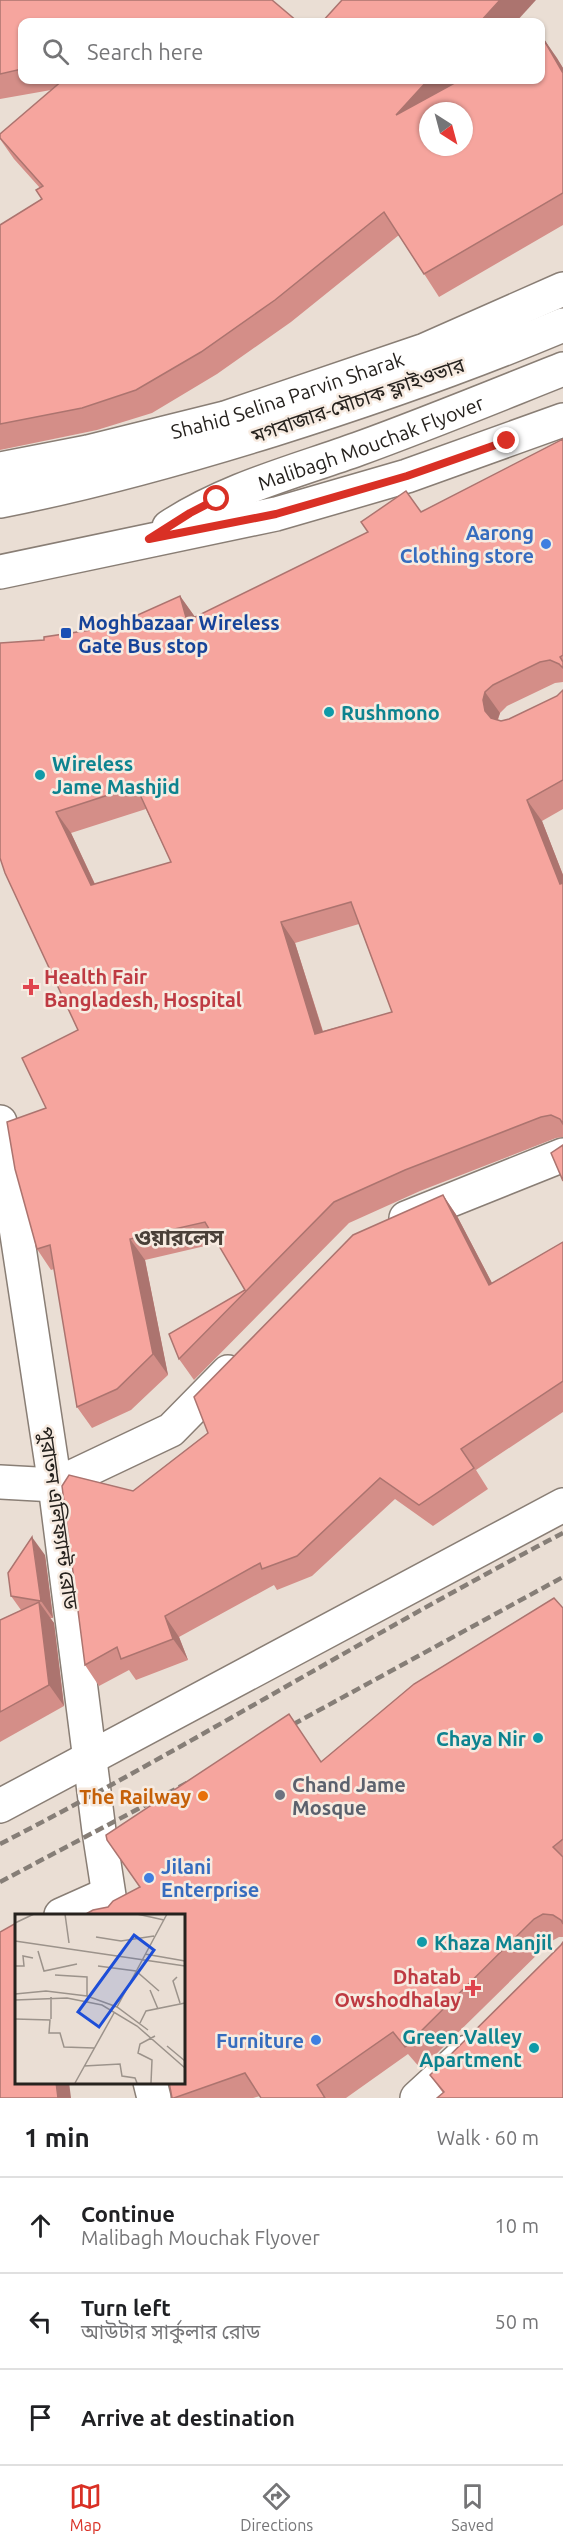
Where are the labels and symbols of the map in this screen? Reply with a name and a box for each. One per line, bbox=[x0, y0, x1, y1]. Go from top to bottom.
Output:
north arrow bbox=[419, 102, 473, 156]
street label: Shahid Selina Parvin Sharak bbox=[168, 347, 407, 443]
street label: মগবাজার-মৌচাক ফ্লাইওভার bbox=[248, 352, 468, 448]
street label: Malibagh Mouchak Flyover bbox=[254, 390, 487, 494]
route end bbox=[493, 427, 519, 453]
route start bbox=[203, 485, 229, 511]
place label: Aarong Clothing store bbox=[400, 521, 534, 567]
marker: Aarong Clothing store bbox=[539, 537, 553, 551]
place label: Moghbazaar Wireless Gate Bus stop bbox=[78, 611, 280, 657]
marker: Moghbazaar Wireless Gate Bus stop bbox=[59, 626, 73, 640]
place label: Rushmono bbox=[341, 701, 440, 724]
marker: Rushmono bbox=[322, 705, 336, 719]
place label: Wireless Jame Mashjid bbox=[52, 752, 180, 798]
marker: Wireless Jame Mashjid bbox=[33, 768, 47, 782]
place label: Health Fair Bangladesh, Hospital bbox=[44, 965, 242, 1011]
marker: Health Fair Bangladesh, Hospital bbox=[22, 978, 40, 996]
district label: ওয়ারলেস bbox=[134, 1224, 225, 1249]
street label: পুরাতন এলিফ্যান্ট রোড bbox=[34, 1425, 83, 1612]
place label: Chaya Nir bbox=[436, 1727, 527, 1750]
marker: Chaya Nir bbox=[531, 1731, 545, 1745]
place label: Chand Jame Mosque bbox=[292, 1773, 406, 1819]
place label: The Railway bbox=[79, 1785, 191, 1808]
marker: Chand Jame Mosque bbox=[273, 1788, 287, 1802]
marker: The Railway bbox=[196, 1789, 210, 1803]
place label: Jilani Enterprise bbox=[161, 1855, 259, 1901]
marker: Jilani Enterprise bbox=[142, 1871, 156, 1885]
inset map bbox=[15, 1914, 184, 2083]
place label: Khaza Manjil bbox=[434, 1931, 553, 1954]
marker: Khaza Manjil bbox=[415, 1935, 429, 1949]
place label: Dhatab Owshodhalay bbox=[334, 1965, 461, 2011]
marker: Dhatab Owshodhalay bbox=[466, 1981, 480, 1995]
place label: Green Valley Apartment bbox=[402, 2025, 522, 2071]
place label: Furniture bbox=[216, 2029, 304, 2052]
marker: Furniture bbox=[309, 2033, 323, 2047]
marker: Green Valley Apartment bbox=[527, 2041, 541, 2055]

